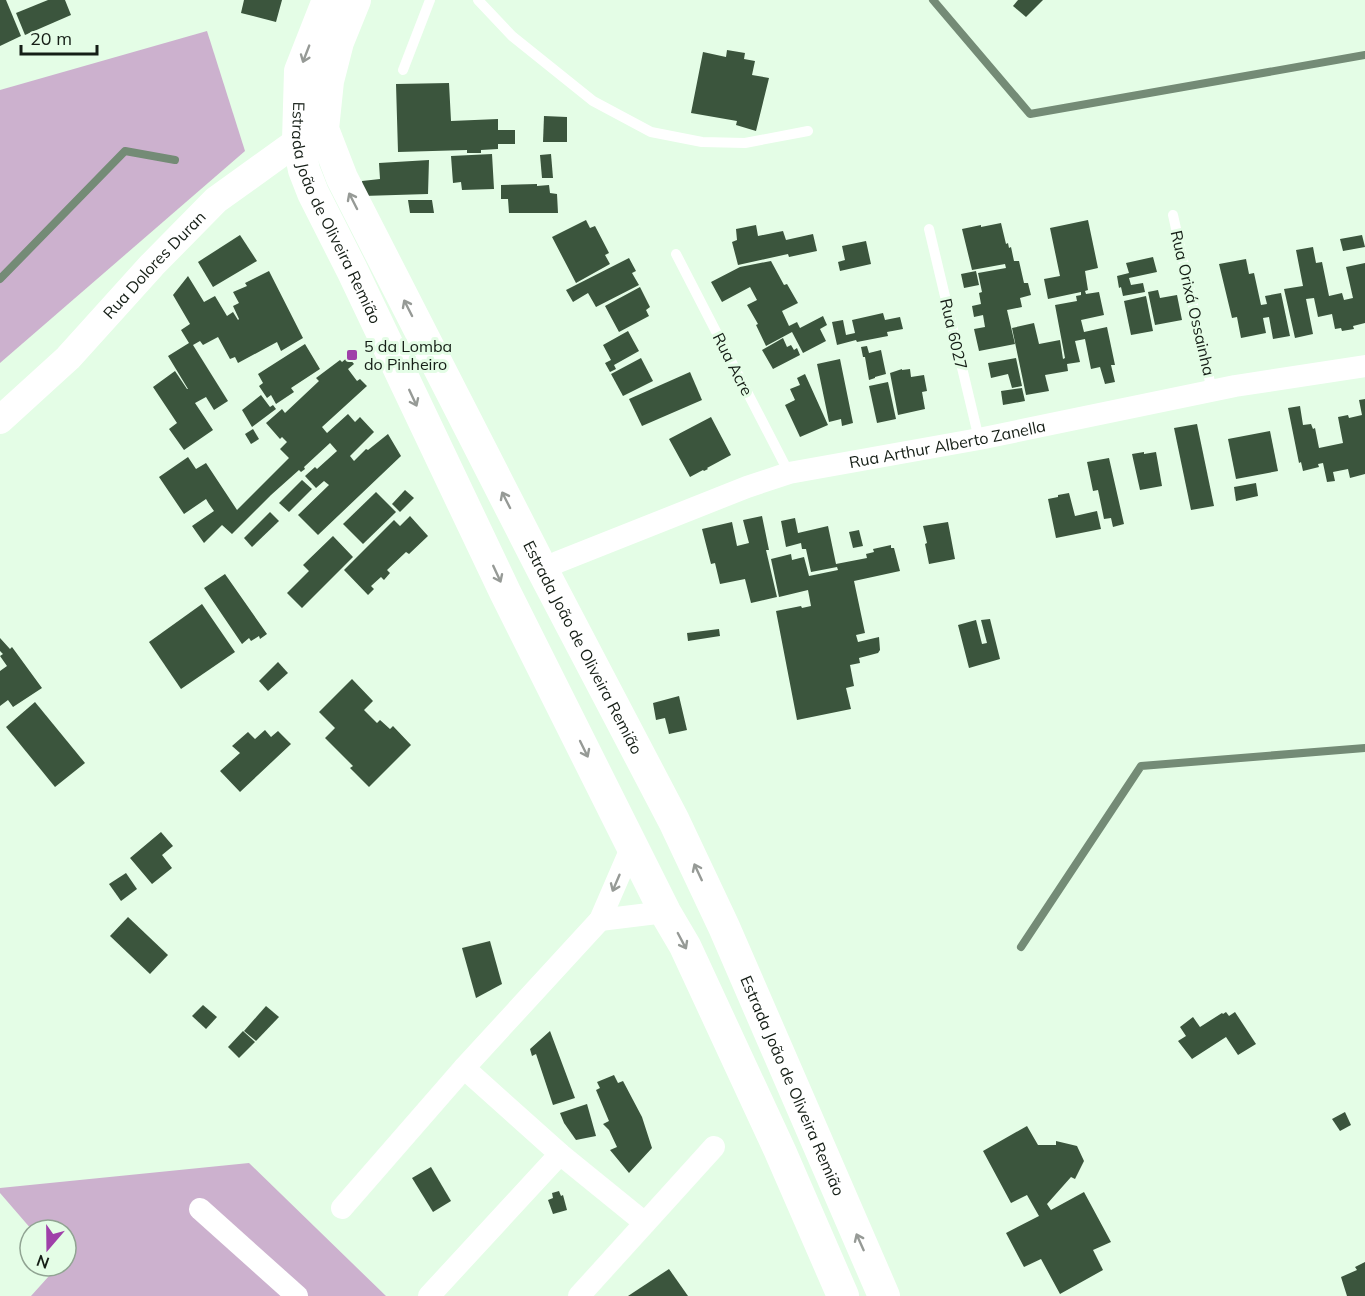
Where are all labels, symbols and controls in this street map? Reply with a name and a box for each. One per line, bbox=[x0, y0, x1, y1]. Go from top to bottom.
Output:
scale bar bbox=[21, 18, 98, 56]
text: 20 m bbox=[30, 27, 72, 50]
one-way arrow bbox=[300, 45, 311, 63]
street label: Estrada João de Oliveira Remião bbox=[288, 101, 386, 327]
one-way arrow bbox=[347, 192, 359, 210]
street label: Rua Dolores Duran bbox=[99, 207, 210, 323]
street label: Rua Orixá Ossainha bbox=[1167, 228, 1219, 378]
street label: Rua 6027 bbox=[936, 296, 972, 372]
one-way arrow bbox=[401, 299, 413, 317]
street label: Rua Acre bbox=[709, 329, 757, 399]
place label: 5 da Lomba do Pinheiro bbox=[364, 336, 452, 374]
marker: 5 da Lomba do Pinheiro bbox=[345, 348, 359, 362]
one-way arrow bbox=[408, 389, 420, 407]
street label: Rua Arthur Alberto Zanella bbox=[847, 415, 1047, 472]
one-way arrow bbox=[500, 492, 512, 510]
street label: Estrada João de Oliveira Remião bbox=[519, 537, 647, 757]
one-way arrow bbox=[492, 565, 503, 583]
one-way arrow bbox=[578, 740, 590, 758]
one-way arrow bbox=[691, 863, 703, 881]
one-way arrow bbox=[610, 874, 621, 892]
one-way arrow bbox=[677, 932, 688, 950]
street label: Estrada João de Oliveira Remião bbox=[736, 972, 849, 1199]
north arrow bbox=[18, 1218, 78, 1278]
one-way arrow bbox=[854, 1234, 865, 1252]
text: N bbox=[34, 1251, 52, 1274]

